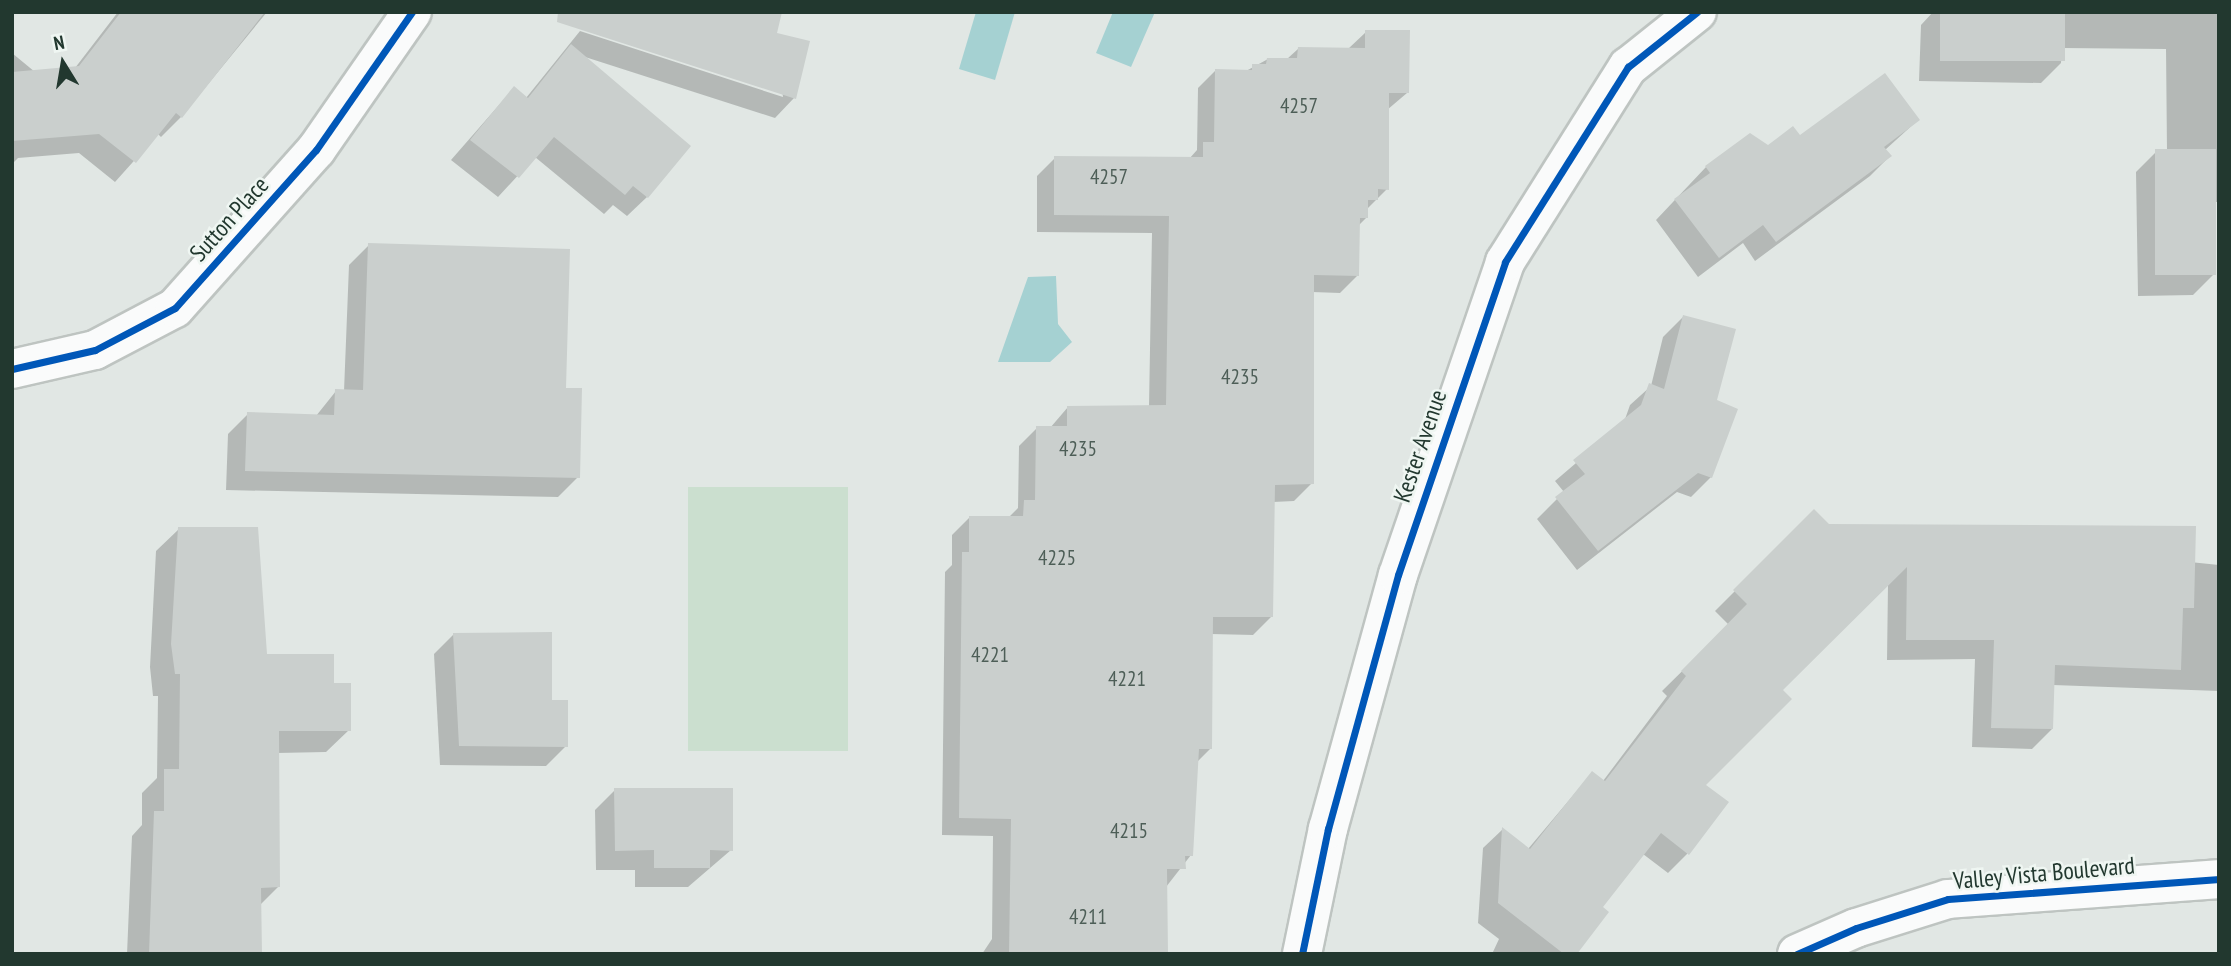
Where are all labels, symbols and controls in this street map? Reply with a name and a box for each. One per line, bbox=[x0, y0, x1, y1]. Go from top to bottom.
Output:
north arrow bbox=[28, 28, 98, 98]
text: N bbox=[52, 30, 66, 55]
house number: 4257 bbox=[1280, 93, 1318, 119]
house number: 4257 bbox=[1090, 164, 1128, 190]
street label: Sutton Place bbox=[184, 171, 274, 267]
house number: 4235 bbox=[1221, 364, 1259, 390]
street label: Kester Avenue bbox=[1387, 386, 1453, 506]
house number: 4235 bbox=[1059, 436, 1097, 462]
house number: 4225 bbox=[1038, 545, 1076, 571]
house number: 4221 bbox=[971, 642, 1009, 668]
house number: 4221 bbox=[1108, 666, 1146, 692]
house number: 4215 bbox=[1110, 818, 1148, 844]
street label: Valley Vista Boulevard bbox=[1951, 851, 2137, 895]
house number: 4211 bbox=[1069, 904, 1107, 930]

